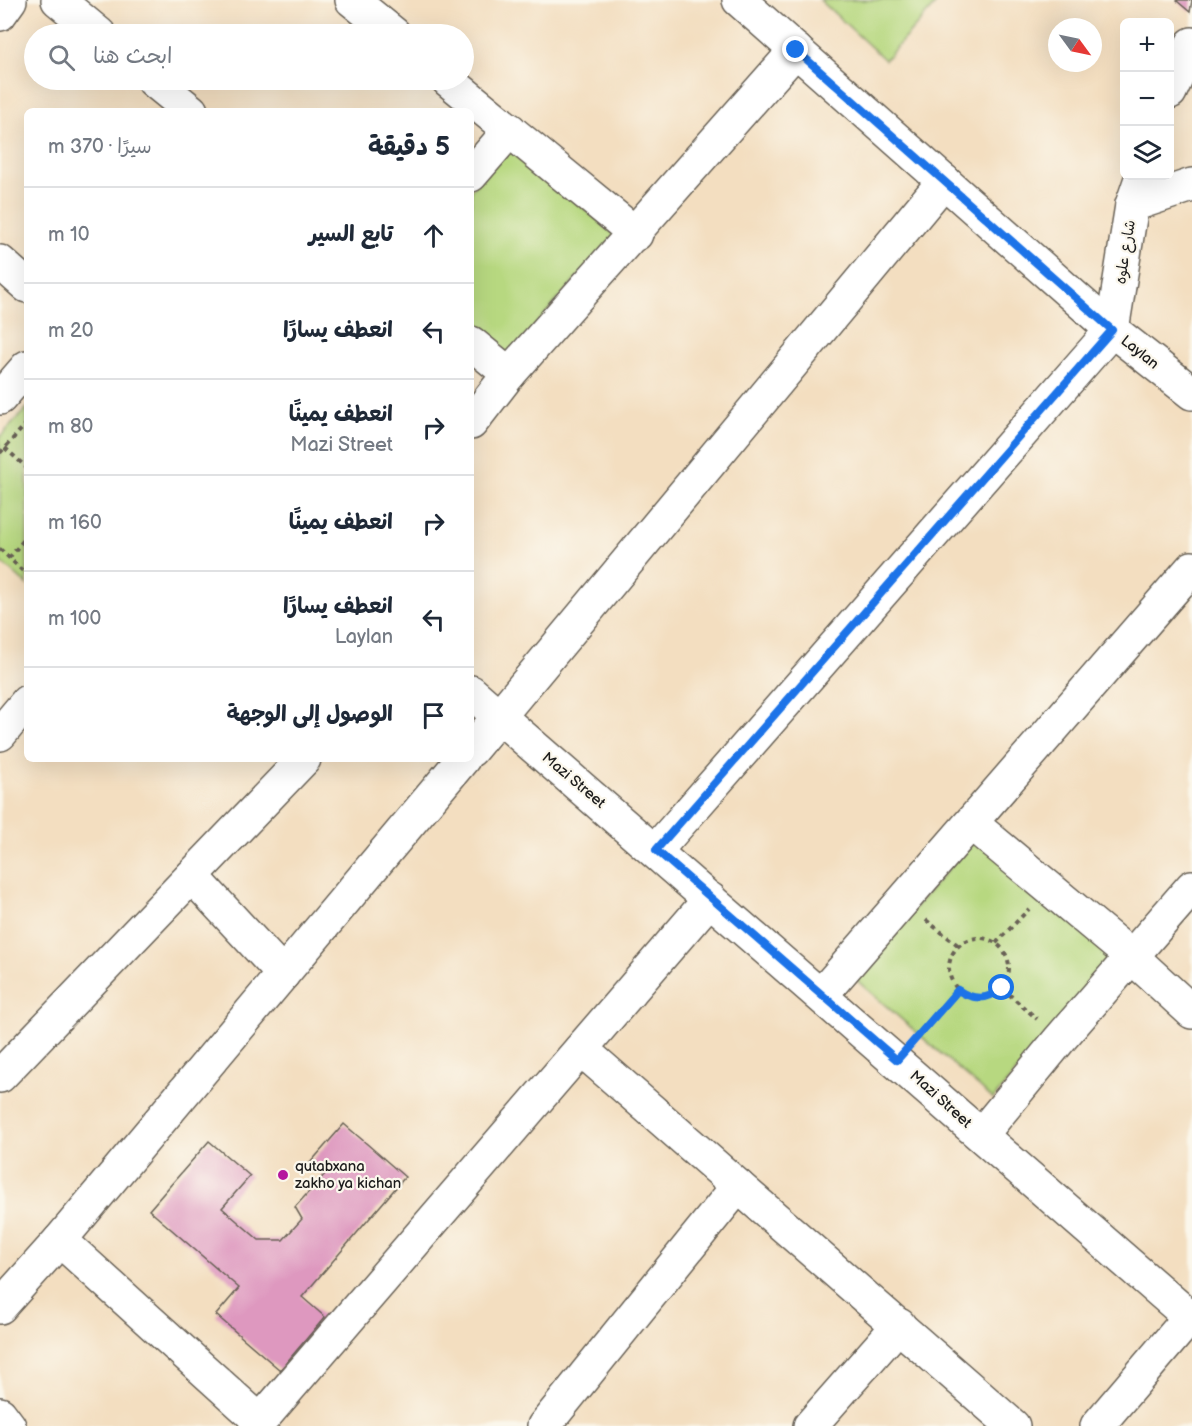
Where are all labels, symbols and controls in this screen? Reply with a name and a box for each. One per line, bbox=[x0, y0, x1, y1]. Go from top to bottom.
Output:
north arrow bbox=[1048, 18, 1102, 72]
map controls bbox=[1120, 18, 1174, 180]
button: + bbox=[1120, 18, 1174, 72]
search box bbox=[24, 24, 474, 90]
route end bbox=[782, 36, 808, 62]
icon: search bbox=[45, 41, 78, 74]
text: ابحث هنا bbox=[93, 43, 173, 70]
button: − bbox=[1120, 72, 1174, 126]
button: layers bbox=[1120, 126, 1174, 180]
text: 5 دقيقة bbox=[368, 132, 450, 163]
text: سيرًا · 370 m bbox=[48, 135, 152, 159]
icon: ahead bbox=[417, 219, 450, 252]
street label: شارع علوه bbox=[1111, 219, 1140, 285]
text: تابع السير bbox=[309, 221, 393, 248]
text: 10 m bbox=[48, 223, 89, 247]
icon: left bbox=[417, 315, 450, 348]
text: انعطف يسارًا bbox=[283, 317, 393, 344]
text: 20 m bbox=[48, 319, 94, 343]
street label: Laylan bbox=[1117, 331, 1163, 374]
text: انعطف يمينًا bbox=[289, 401, 393, 428]
icon: right bbox=[417, 411, 450, 444]
text: 80 m bbox=[48, 415, 93, 439]
text: Mazi Street bbox=[290, 433, 393, 457]
icon: right bbox=[417, 507, 450, 540]
text: انعطف يمينًا bbox=[289, 509, 393, 536]
text: 160 m bbox=[48, 511, 102, 535]
text: انعطف يسارًا bbox=[283, 593, 393, 620]
icon: left bbox=[417, 603, 450, 636]
text: 100 m bbox=[48, 607, 101, 631]
text: Laylan bbox=[335, 625, 393, 649]
icon: arrive bbox=[417, 699, 450, 732]
text: الوصول إلى الوجهة bbox=[226, 701, 393, 728]
street label: Mazi Street bbox=[538, 748, 610, 813]
route start bbox=[988, 974, 1014, 1000]
street label: Mazi Street bbox=[906, 1067, 976, 1132]
place label: qutabxana zakho ya kichan bbox=[295, 1157, 401, 1193]
marker: qutabxana zakho ya kichan bbox=[276, 1168, 290, 1182]

